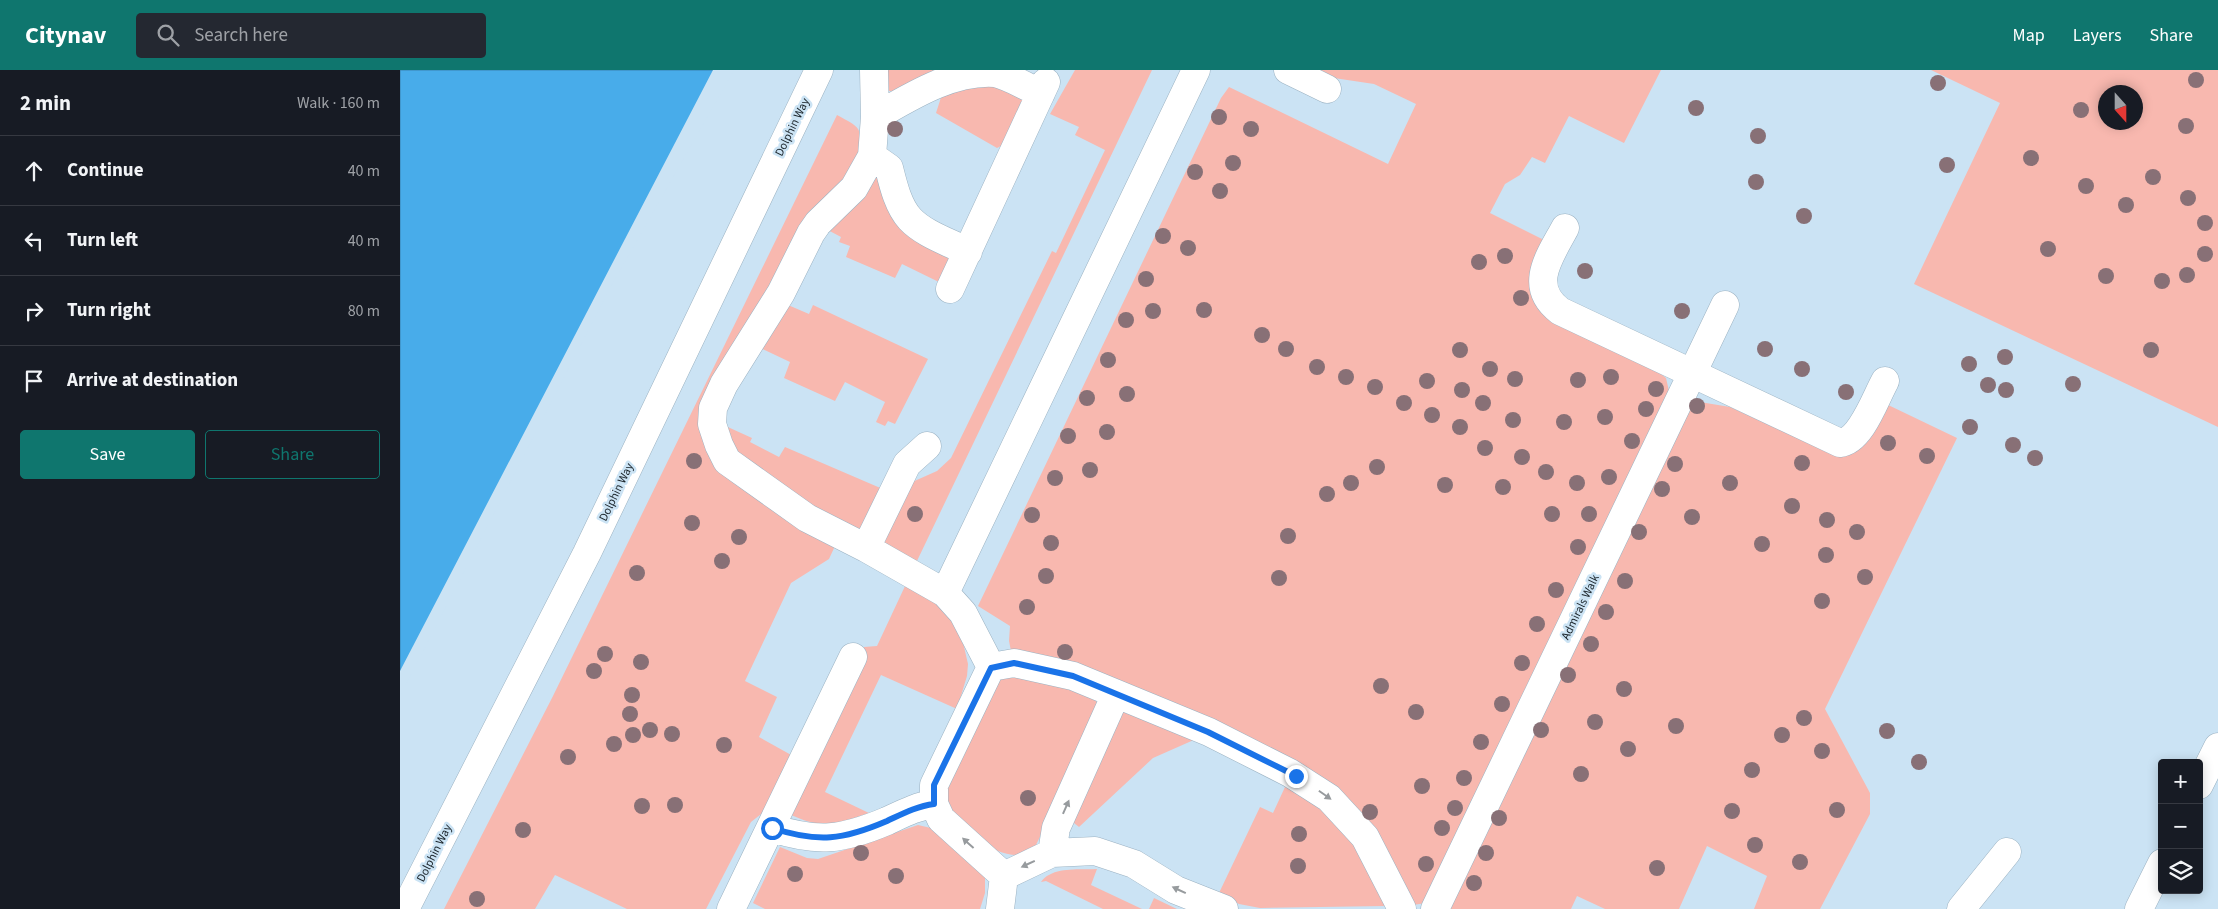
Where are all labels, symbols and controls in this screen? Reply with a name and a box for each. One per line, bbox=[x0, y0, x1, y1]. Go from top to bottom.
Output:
search box bbox=[136, 13, 486, 58]
text: Citynav bbox=[25, 18, 106, 53]
icon: search bbox=[154, 21, 182, 49]
text: Search here bbox=[194, 22, 288, 49]
text: Map bbox=[2013, 23, 2045, 48]
text: Layers bbox=[2073, 23, 2122, 48]
text: Share bbox=[2150, 23, 2193, 48]
north arrow bbox=[2098, 85, 2143, 130]
text: 2 min bbox=[20, 88, 71, 118]
text: Walk · 160 m bbox=[297, 92, 380, 114]
street label: Dolphin Way bbox=[771, 95, 814, 159]
icon: ahead bbox=[20, 157, 48, 185]
text: Continue bbox=[67, 157, 144, 184]
text: 40 m bbox=[348, 160, 380, 182]
icon: left bbox=[20, 227, 48, 255]
text: Turn left bbox=[67, 227, 138, 254]
text: 40 m bbox=[348, 230, 380, 252]
icon: right bbox=[20, 297, 48, 325]
text: Turn right bbox=[67, 297, 151, 324]
text: 80 m bbox=[348, 300, 380, 322]
icon: arrive bbox=[20, 367, 48, 395]
text: Arrive at destination bbox=[67, 367, 238, 394]
button: Save bbox=[20, 430, 195, 479]
button: Share bbox=[205, 430, 380, 479]
street label: Dolphin Way bbox=[595, 460, 638, 524]
street label: Admirals Walk bbox=[1557, 572, 1604, 643]
map controls bbox=[2158, 759, 2203, 894]
button: + bbox=[2158, 759, 2203, 804]
route end bbox=[1285, 765, 1308, 788]
one-way arrow bbox=[1318, 790, 1332, 800]
one-way arrow bbox=[1062, 800, 1070, 814]
button: − bbox=[2158, 804, 2203, 849]
route start bbox=[761, 817, 784, 840]
street label: Dolphin Way bbox=[413, 821, 456, 885]
one-way arrow bbox=[962, 837, 974, 849]
button: layers bbox=[2158, 849, 2203, 894]
one-way arrow bbox=[1021, 861, 1035, 869]
one-way arrow bbox=[1172, 886, 1186, 894]

